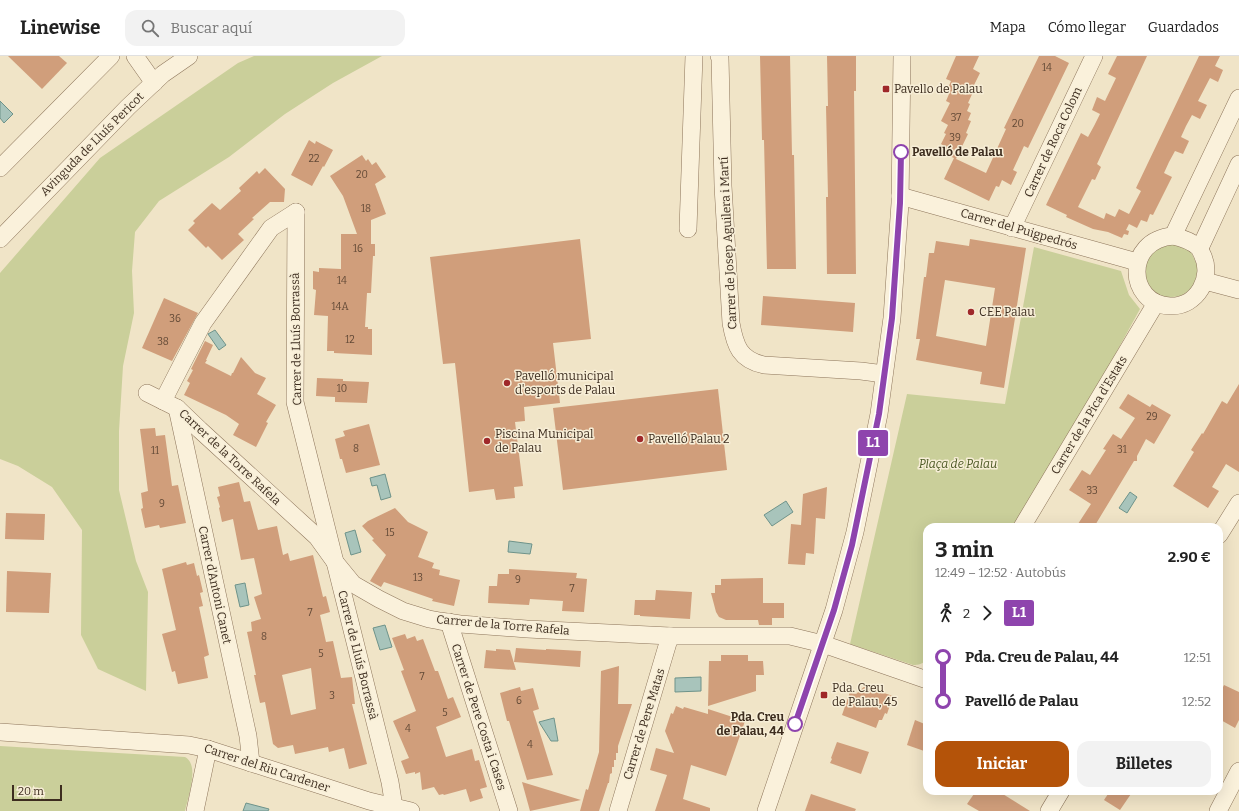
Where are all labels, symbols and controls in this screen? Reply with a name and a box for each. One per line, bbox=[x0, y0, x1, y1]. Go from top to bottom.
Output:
search box bbox=[125, 10, 405, 46]
text: Linewise bbox=[20, 16, 101, 39]
icon: search bbox=[139, 17, 161, 39]
text: Buscar aquí bbox=[171, 19, 252, 37]
text: Mapa bbox=[990, 19, 1026, 36]
text: Cómo llegar bbox=[1048, 19, 1126, 36]
text: Guardados bbox=[1148, 19, 1219, 36]
house number: 14 bbox=[1042, 62, 1052, 74]
place label: Pavello de Palau bbox=[894, 82, 983, 96]
marker: Pavello de Palau bbox=[881, 84, 891, 94]
street label: Carrer de Roca Colom bbox=[1021, 84, 1085, 199]
street label: Avinguda de Lluís Pericot bbox=[37, 89, 147, 199]
house number: 37 bbox=[951, 112, 961, 124]
house number: 20 bbox=[1012, 118, 1024, 130]
house number: 39 bbox=[949, 132, 961, 144]
marker: Pavelló de Palau bbox=[893, 144, 909, 160]
place label: Pavelló de Palau bbox=[912, 145, 1003, 159]
house number: 22 bbox=[309, 153, 319, 165]
street label: Carrer de Josep Aguilera i Martí bbox=[716, 156, 740, 330]
house number: 20 bbox=[356, 169, 368, 181]
house number: 18 bbox=[361, 203, 371, 215]
street label: Carrer del Puigpedrós bbox=[959, 206, 1079, 252]
house number: 16 bbox=[353, 243, 363, 255]
street label: Carrer de Lluís Borrassà bbox=[288, 272, 304, 406]
house number: 14 bbox=[337, 275, 347, 287]
house number: 14A bbox=[332, 301, 349, 313]
place label: CEE Palau bbox=[979, 305, 1035, 319]
marker: CEE Palau bbox=[966, 307, 976, 317]
house number: 36 bbox=[169, 313, 181, 325]
house number: 12 bbox=[345, 334, 355, 346]
house number: 38 bbox=[157, 336, 169, 348]
street label: Carrer de la Pica d'Estats bbox=[1048, 353, 1130, 477]
place label: Pavelló municipal d'esports de Palau bbox=[515, 369, 616, 397]
marker: Pavelló municipal d'esports de Palau bbox=[502, 378, 512, 388]
house number: 10 bbox=[337, 383, 347, 395]
street label: Carrer de la Torre Rafela bbox=[176, 406, 284, 508]
house number: 29 bbox=[1146, 411, 1158, 423]
place label: Piscina Municipal de Palau bbox=[495, 427, 594, 455]
line badge: L1 bbox=[855, 430, 891, 456]
place label: Pavelló Palau 2 bbox=[648, 432, 730, 446]
marker: Pavelló Palau 2 bbox=[635, 434, 645, 444]
text: L1 bbox=[866, 434, 880, 451]
marker: Piscina Municipal de Palau bbox=[482, 436, 492, 446]
house number: 8 bbox=[353, 443, 359, 455]
house number: 31 bbox=[1117, 444, 1127, 456]
house number: 11 bbox=[151, 445, 159, 457]
park label: Plaça de Palau bbox=[919, 457, 997, 471]
house number: 33 bbox=[1086, 485, 1098, 497]
house number: 9 bbox=[159, 498, 165, 510]
street label: Carrer d'Antoni Canet bbox=[196, 525, 234, 646]
house number: 15 bbox=[385, 527, 395, 539]
text: 3 min bbox=[935, 536, 994, 563]
text: 2.90 € bbox=[1168, 548, 1211, 566]
text: 12:49 – 12:52 · Autobús bbox=[935, 565, 1066, 580]
house number: 13 bbox=[413, 572, 423, 584]
house number: 9 bbox=[515, 574, 521, 586]
house number: 7 bbox=[569, 583, 575, 595]
street label: Carrer de Lluís Borrassà bbox=[335, 589, 381, 722]
icon: walk bbox=[935, 602, 957, 624]
icon: forward bbox=[976, 602, 998, 624]
text: L1 bbox=[1012, 604, 1026, 621]
text: 2 bbox=[963, 606, 970, 621]
house number: 7 bbox=[307, 607, 313, 619]
street label: Carrer de la Torre Rafela bbox=[436, 612, 571, 638]
house number: 8 bbox=[261, 631, 267, 643]
street label: Carrer de Pere Costa i Cases bbox=[449, 642, 509, 792]
house number: 5 bbox=[318, 648, 324, 660]
text: Pda. Creu de Palau, 44 bbox=[965, 648, 1119, 666]
text: 12:51 bbox=[1184, 650, 1211, 665]
street label: Carrer de Pere Matas bbox=[620, 666, 668, 781]
house number: 7 bbox=[419, 671, 425, 683]
place label: Pda. Creu de Palau, 45 bbox=[832, 681, 897, 709]
house number: 3 bbox=[329, 690, 335, 702]
marker: Pda. Creu de Palau, 45 bbox=[819, 690, 829, 700]
text: Pavelló de Palau bbox=[965, 692, 1078, 710]
text: 12:52 bbox=[1182, 694, 1211, 709]
house number: 6 bbox=[516, 695, 522, 707]
house number: 5 bbox=[442, 707, 448, 719]
place label: Pda. Creu de Palau, 44 bbox=[716, 710, 785, 738]
marker: Pda. Creu de Palau, 44 bbox=[787, 716, 803, 732]
house number: 4 bbox=[405, 723, 411, 735]
house number: 4 bbox=[527, 739, 533, 751]
street label: Carrer del Riu Cardener bbox=[202, 741, 332, 795]
button: Iniciar bbox=[935, 741, 1069, 787]
button: Billetes bbox=[1077, 741, 1211, 787]
scale bar bbox=[12, 783, 62, 802]
text: 20 m bbox=[18, 785, 44, 798]

